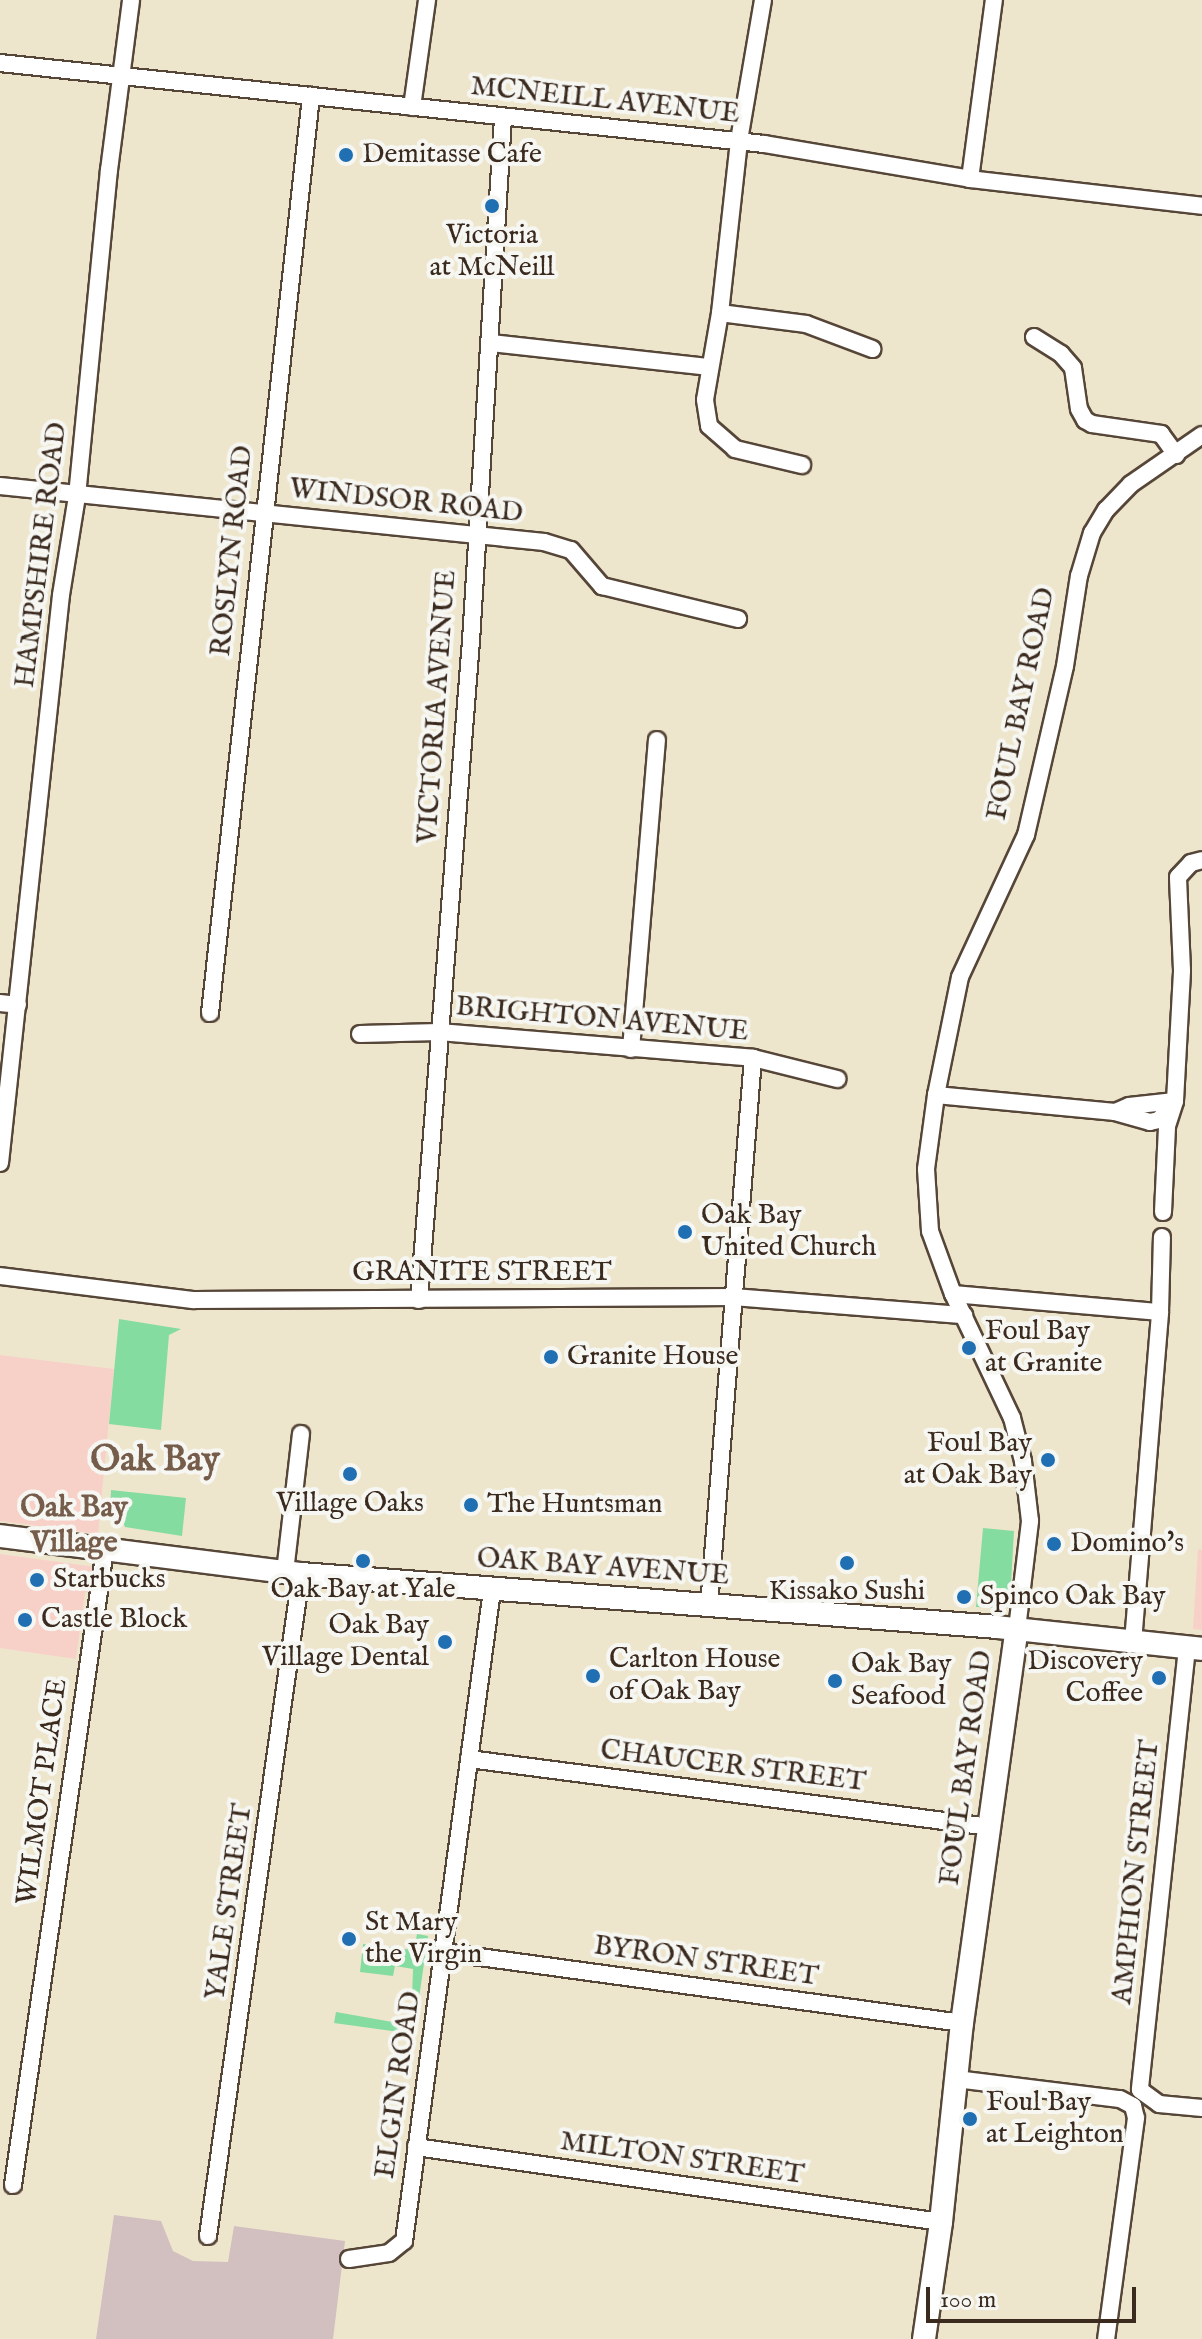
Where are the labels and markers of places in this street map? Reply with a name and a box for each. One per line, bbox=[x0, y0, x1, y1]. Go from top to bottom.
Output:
place label: Demitasse Cafe bbox=[362, 138, 542, 172]
marker: Demitasse Cafe bbox=[337, 146, 355, 164]
marker: Victoria at McNeill bbox=[483, 197, 501, 215]
place label: Victoria at McNeill bbox=[430, 219, 554, 285]
place label: Oak Bay United Church bbox=[701, 1199, 876, 1265]
marker: Oak Bay United Church bbox=[676, 1223, 694, 1241]
place label: Foul Bay at Granite bbox=[985, 1315, 1102, 1381]
marker: Foul Bay at Granite bbox=[960, 1339, 978, 1357]
place label: Granite House bbox=[567, 1340, 738, 1374]
marker: Granite House bbox=[542, 1348, 560, 1366]
place label: Foul Bay at Oak Bay bbox=[904, 1427, 1032, 1493]
marker: Foul Bay at Oak Bay bbox=[1039, 1451, 1057, 1469]
marker: Village Oaks bbox=[341, 1465, 359, 1483]
place label: Village Oaks bbox=[276, 1487, 424, 1521]
place label: The Huntsman bbox=[487, 1488, 662, 1522]
marker: The Huntsman bbox=[462, 1496, 480, 1514]
place label: Domino's bbox=[1070, 1527, 1184, 1561]
marker: Domino's bbox=[1045, 1535, 1063, 1553]
marker: Oak Bay at Yale bbox=[354, 1552, 372, 1570]
marker: Kissako Sushi bbox=[838, 1554, 856, 1572]
place label: Starbucks bbox=[53, 1563, 166, 1597]
marker: Starbucks bbox=[28, 1571, 46, 1589]
place label: Oak Bay at Yale bbox=[270, 1573, 456, 1607]
place label: Kissako Sushi bbox=[769, 1575, 925, 1609]
place label: Spinco Oak Bay bbox=[980, 1580, 1166, 1614]
marker: Spinco Oak Bay bbox=[955, 1588, 973, 1606]
place label: Castle Block bbox=[41, 1603, 187, 1637]
place label: Oak Bay Village Dental bbox=[262, 1609, 429, 1675]
marker: Castle Block bbox=[16, 1611, 34, 1629]
marker: Oak Bay Village Dental bbox=[436, 1633, 454, 1651]
place label: Carlton House of Oak Bay bbox=[609, 1643, 780, 1709]
place label: Discovery Coffee bbox=[1027, 1645, 1143, 1711]
place label: Oak Bay Seafood bbox=[851, 1648, 952, 1714]
marker: Carlton House of Oak Bay bbox=[584, 1667, 602, 1685]
marker: Discovery Coffee bbox=[1150, 1669, 1168, 1687]
marker: Oak Bay Seafood bbox=[826, 1672, 844, 1690]
place label: St Mary the Virgin bbox=[365, 1906, 482, 1972]
marker: St Mary the Virgin bbox=[340, 1930, 358, 1948]
place label: Foul Bay at Leighton bbox=[986, 2086, 1124, 2152]
marker: Foul Bay at Leighton bbox=[961, 2110, 979, 2128]

